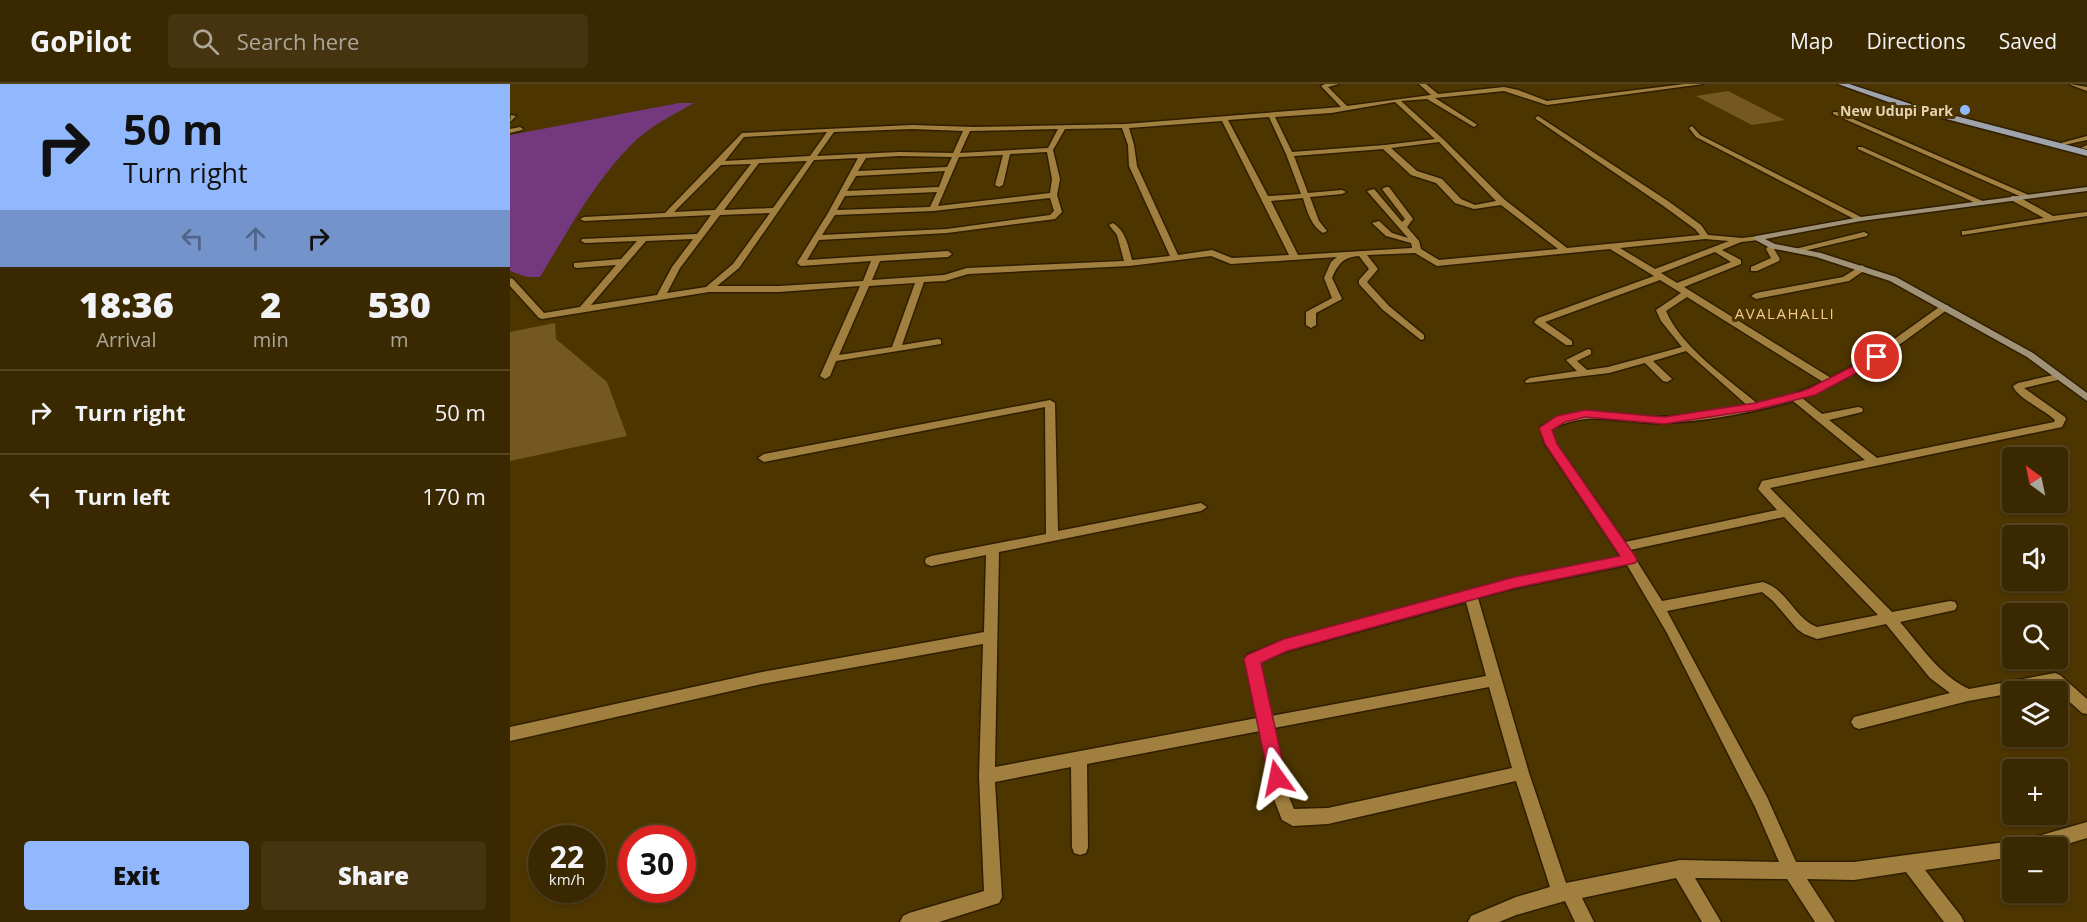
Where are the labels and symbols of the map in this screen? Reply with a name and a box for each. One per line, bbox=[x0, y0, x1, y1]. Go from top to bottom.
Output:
place label: New Udupi Park bbox=[1840, 101, 1953, 120]
marker: New Udupi Park bbox=[1958, 103, 1972, 117]
district label: AVALAHALLI bbox=[1735, 303, 1835, 323]
pin bbox=[1851, 331, 1902, 382]
north arrow bbox=[2002, 447, 2068, 513]
position arrow bbox=[1245, 746, 1309, 810]
speed limit sign: 30 bbox=[618, 825, 696, 903]

